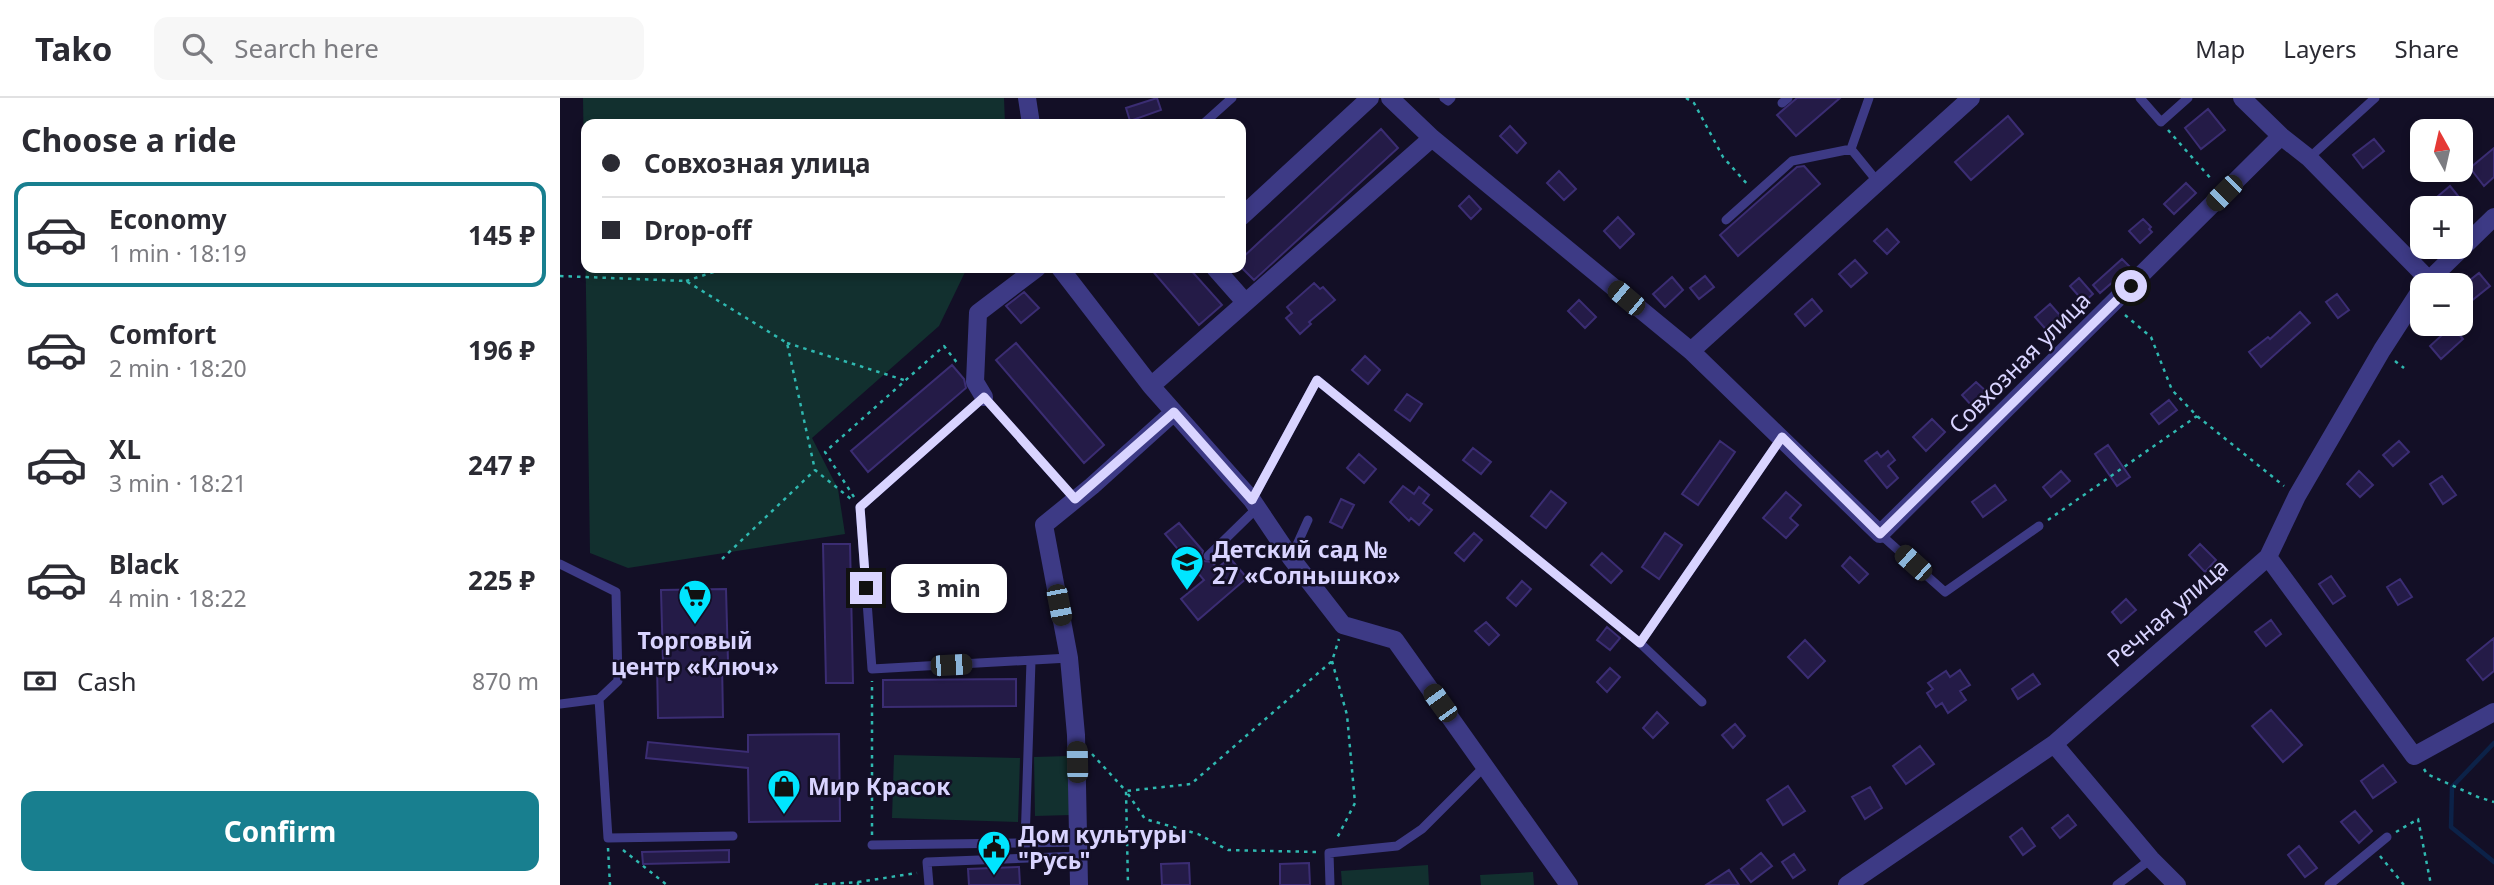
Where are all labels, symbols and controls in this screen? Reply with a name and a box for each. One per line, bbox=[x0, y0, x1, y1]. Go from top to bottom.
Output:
search box bbox=[154, 17, 644, 80]
text: Tako bbox=[35, 26, 112, 71]
icon: search bbox=[178, 29, 216, 67]
text: Search here bbox=[234, 30, 379, 66]
text: Map bbox=[2195, 32, 2245, 65]
text: Layers bbox=[2283, 32, 2357, 65]
text: Share bbox=[2395, 32, 2459, 65]
text: Choose a ride bbox=[21, 118, 237, 161]
north arrow bbox=[2410, 119, 2473, 182]
map controls bbox=[2410, 119, 2473, 336]
text: Совхозная улица bbox=[644, 145, 871, 181]
car bbox=[2202, 171, 2247, 215]
button: + bbox=[2410, 196, 2473, 259]
text: Economy bbox=[109, 201, 227, 237]
icon: car bbox=[25, 203, 88, 266]
text: Drop-off bbox=[644, 212, 751, 248]
text: 145 ₽ bbox=[468, 217, 535, 253]
text: 1 min · 18:19 bbox=[109, 237, 247, 269]
route start bbox=[2115, 270, 2147, 302]
button: − bbox=[2410, 273, 2473, 336]
car bbox=[1604, 276, 1649, 320]
street label: Совхозная улица bbox=[1941, 284, 2097, 440]
text: Comfort bbox=[109, 316, 217, 352]
icon: car bbox=[25, 318, 88, 381]
text: 196 ₽ bbox=[468, 332, 535, 368]
text: 2 min · 18:20 bbox=[109, 352, 247, 384]
text: XL bbox=[109, 431, 141, 467]
icon: car bbox=[25, 433, 88, 496]
text: 247 ₽ bbox=[468, 447, 535, 483]
text: 3 min · 18:21 bbox=[109, 467, 247, 499]
place label: Детский сад № 27 «Солнышко» bbox=[1212, 533, 1401, 591]
car bbox=[1891, 541, 1936, 585]
school or university icon: Детский сад № 27 «Солнышко» bbox=[1168, 543, 1206, 592]
text: Black bbox=[109, 546, 179, 582]
icon: car bbox=[25, 548, 88, 611]
street label: Речная улица bbox=[2100, 550, 2234, 674]
text: 225 ₽ bbox=[468, 562, 535, 598]
callout: 3 min bbox=[890, 564, 1006, 612]
route end bbox=[850, 572, 882, 604]
text: 3 min bbox=[917, 572, 981, 604]
supermarket icon: Торговый центр «Ключ» bbox=[676, 577, 714, 626]
text: 4 min · 18:22 bbox=[109, 582, 247, 614]
car bbox=[1045, 582, 1074, 628]
place label: Торговый центр «Ключ» bbox=[611, 624, 779, 682]
car bbox=[930, 653, 973, 677]
icon: cash bbox=[21, 662, 59, 700]
text: Cash bbox=[77, 663, 137, 699]
text: 870 m bbox=[472, 665, 539, 697]
car bbox=[1420, 680, 1461, 726]
car bbox=[1067, 741, 1088, 783]
shop icon: Мир Красок bbox=[765, 767, 803, 816]
place label: Мир Красок bbox=[808, 770, 951, 802]
button: Confirm bbox=[21, 791, 539, 871]
place label: Дом культуры "Русь" bbox=[1018, 818, 1187, 876]
public building icon: Дом культуры "Русь" bbox=[975, 828, 1013, 877]

